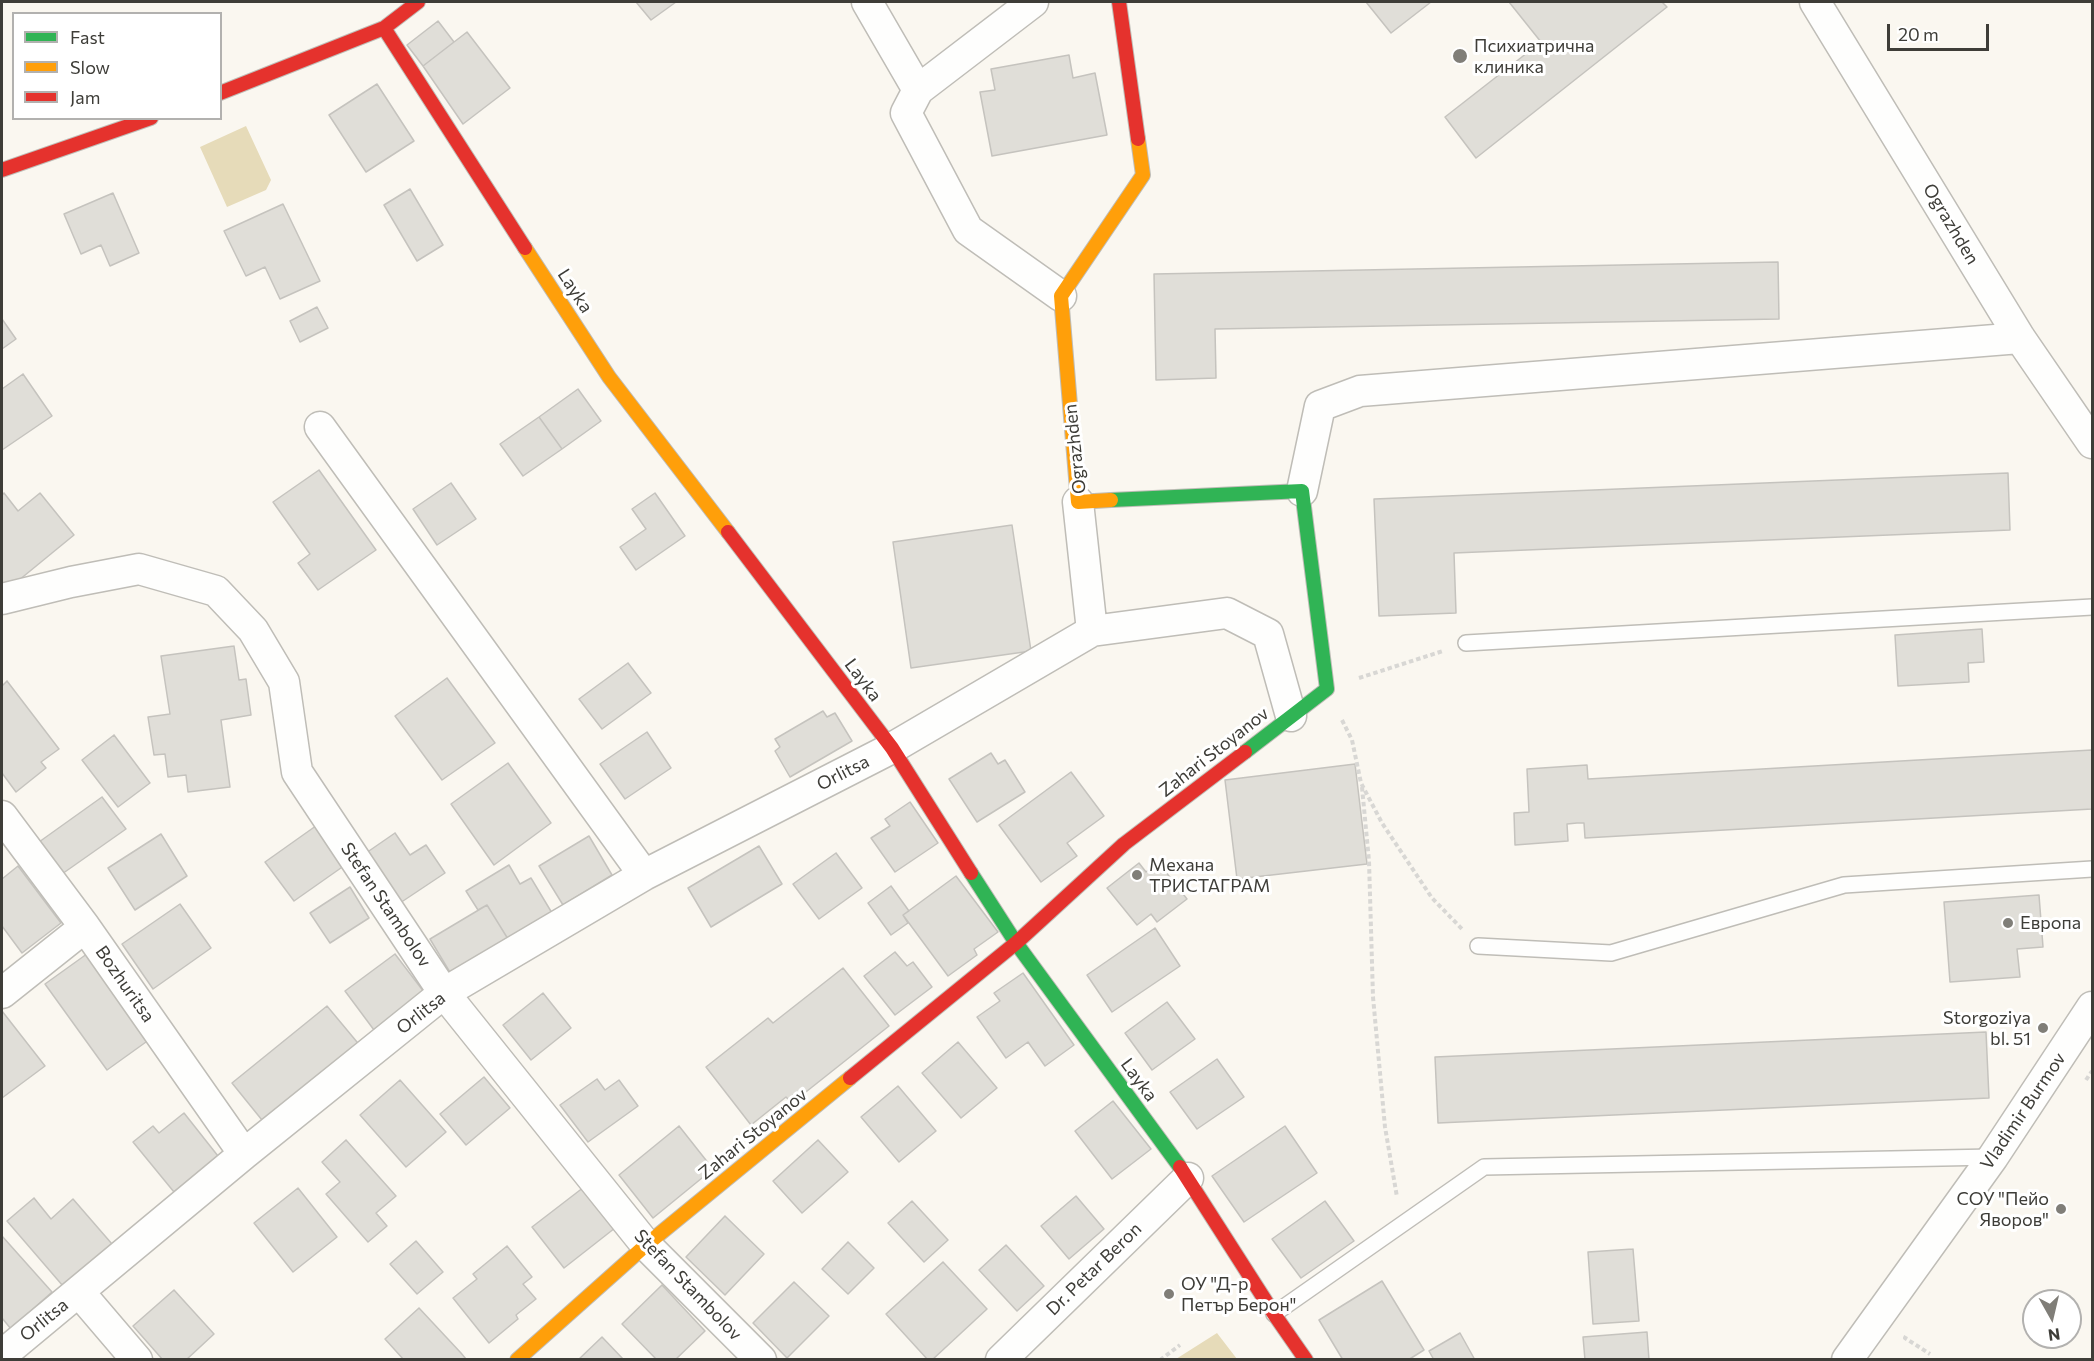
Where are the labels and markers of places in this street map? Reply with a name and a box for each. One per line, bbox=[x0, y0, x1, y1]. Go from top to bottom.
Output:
place label: Психиатрична клиника bbox=[1474, 35, 1594, 78]
marker: Психиатрична клиника bbox=[1451, 47, 1469, 65]
place label: Механа ТРИСТАГРАМ bbox=[1149, 854, 1270, 896]
marker: Механа ТРИСТАГРАМ bbox=[1130, 868, 1144, 882]
place label: Европа bbox=[2020, 912, 2081, 934]
marker: Европа bbox=[2001, 916, 2015, 930]
place label: Storgoziya bl. 51 bbox=[1943, 1007, 2031, 1050]
marker: Storgoziya bl. 51 bbox=[2036, 1021, 2050, 1035]
place label: СОУ "Пейо Яворов" bbox=[1956, 1188, 2049, 1230]
marker: СОУ "Пейо Яворов" bbox=[2054, 1202, 2068, 1216]
place label: ОУ "Д-р Петър Берон" bbox=[1181, 1273, 1297, 1316]
marker: ОУ "Д-р Петър Берон" bbox=[1162, 1287, 1176, 1301]

